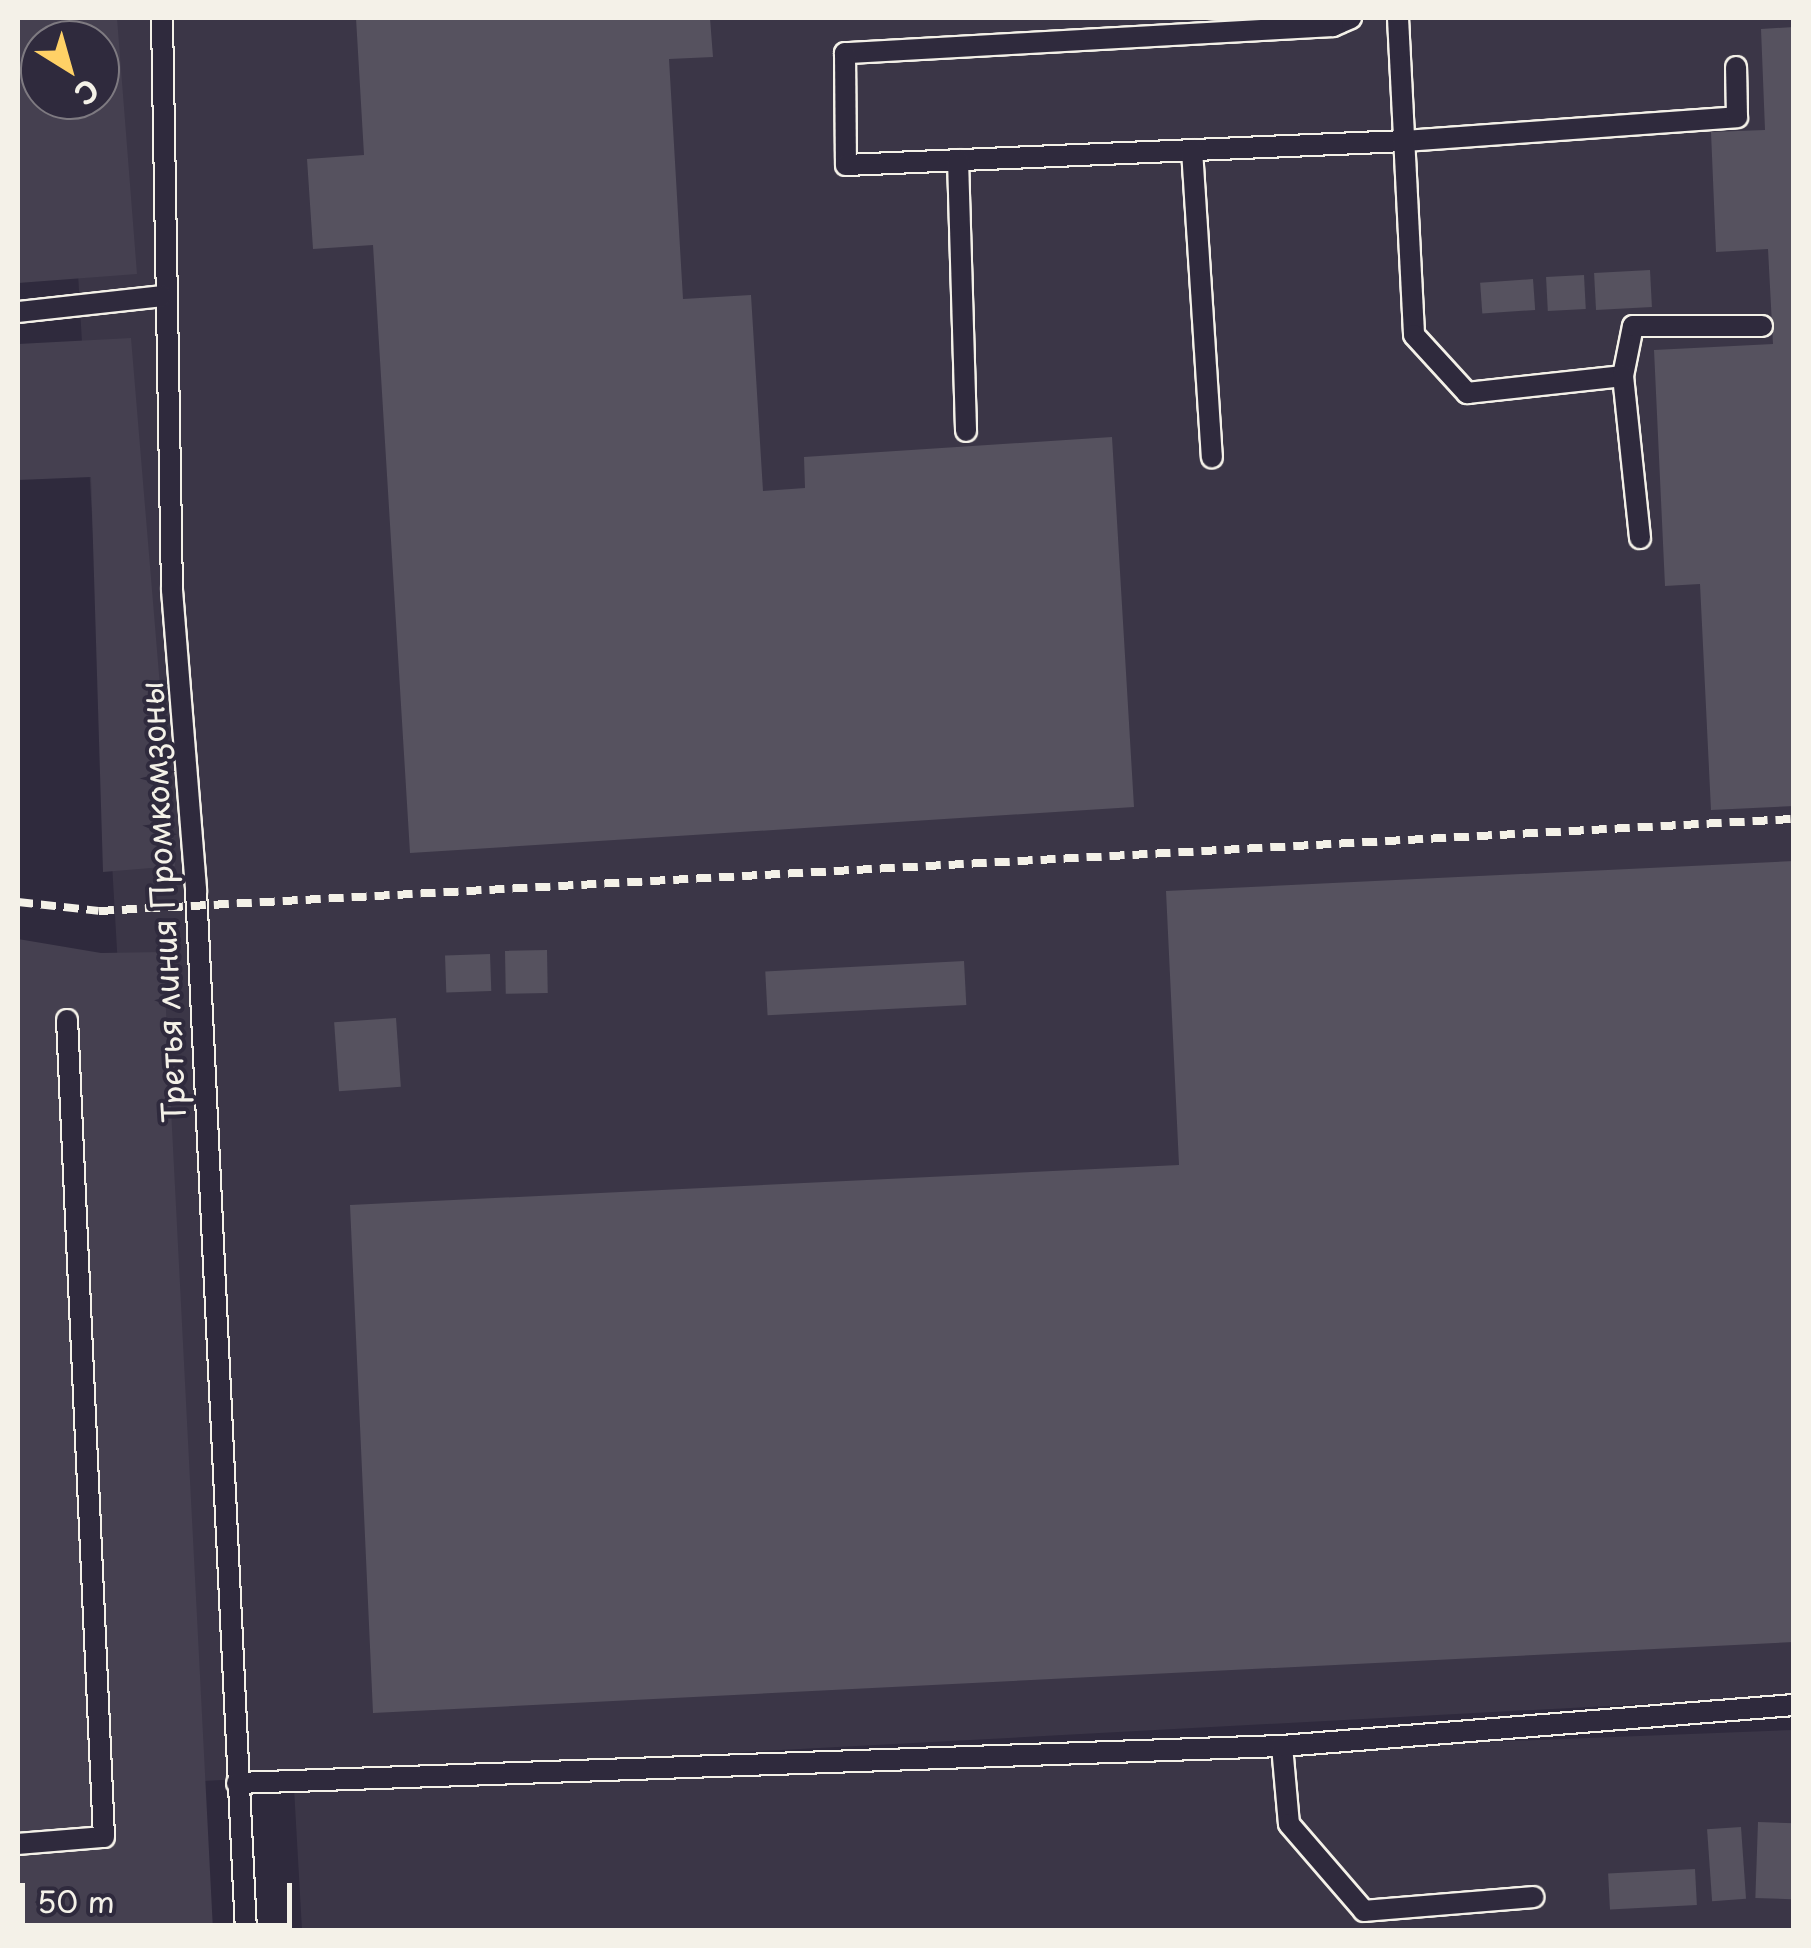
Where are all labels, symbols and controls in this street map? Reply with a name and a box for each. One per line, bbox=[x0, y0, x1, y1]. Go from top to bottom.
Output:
north arrow bbox=[20, 20, 120, 120]
text: С bbox=[66, 69, 109, 116]
street label: Третья линия Промкомзоны bbox=[131, 679, 193, 1125]
scale bar bbox=[25, 1863, 298, 1925]
text: 50 m bbox=[37, 1878, 115, 1923]

